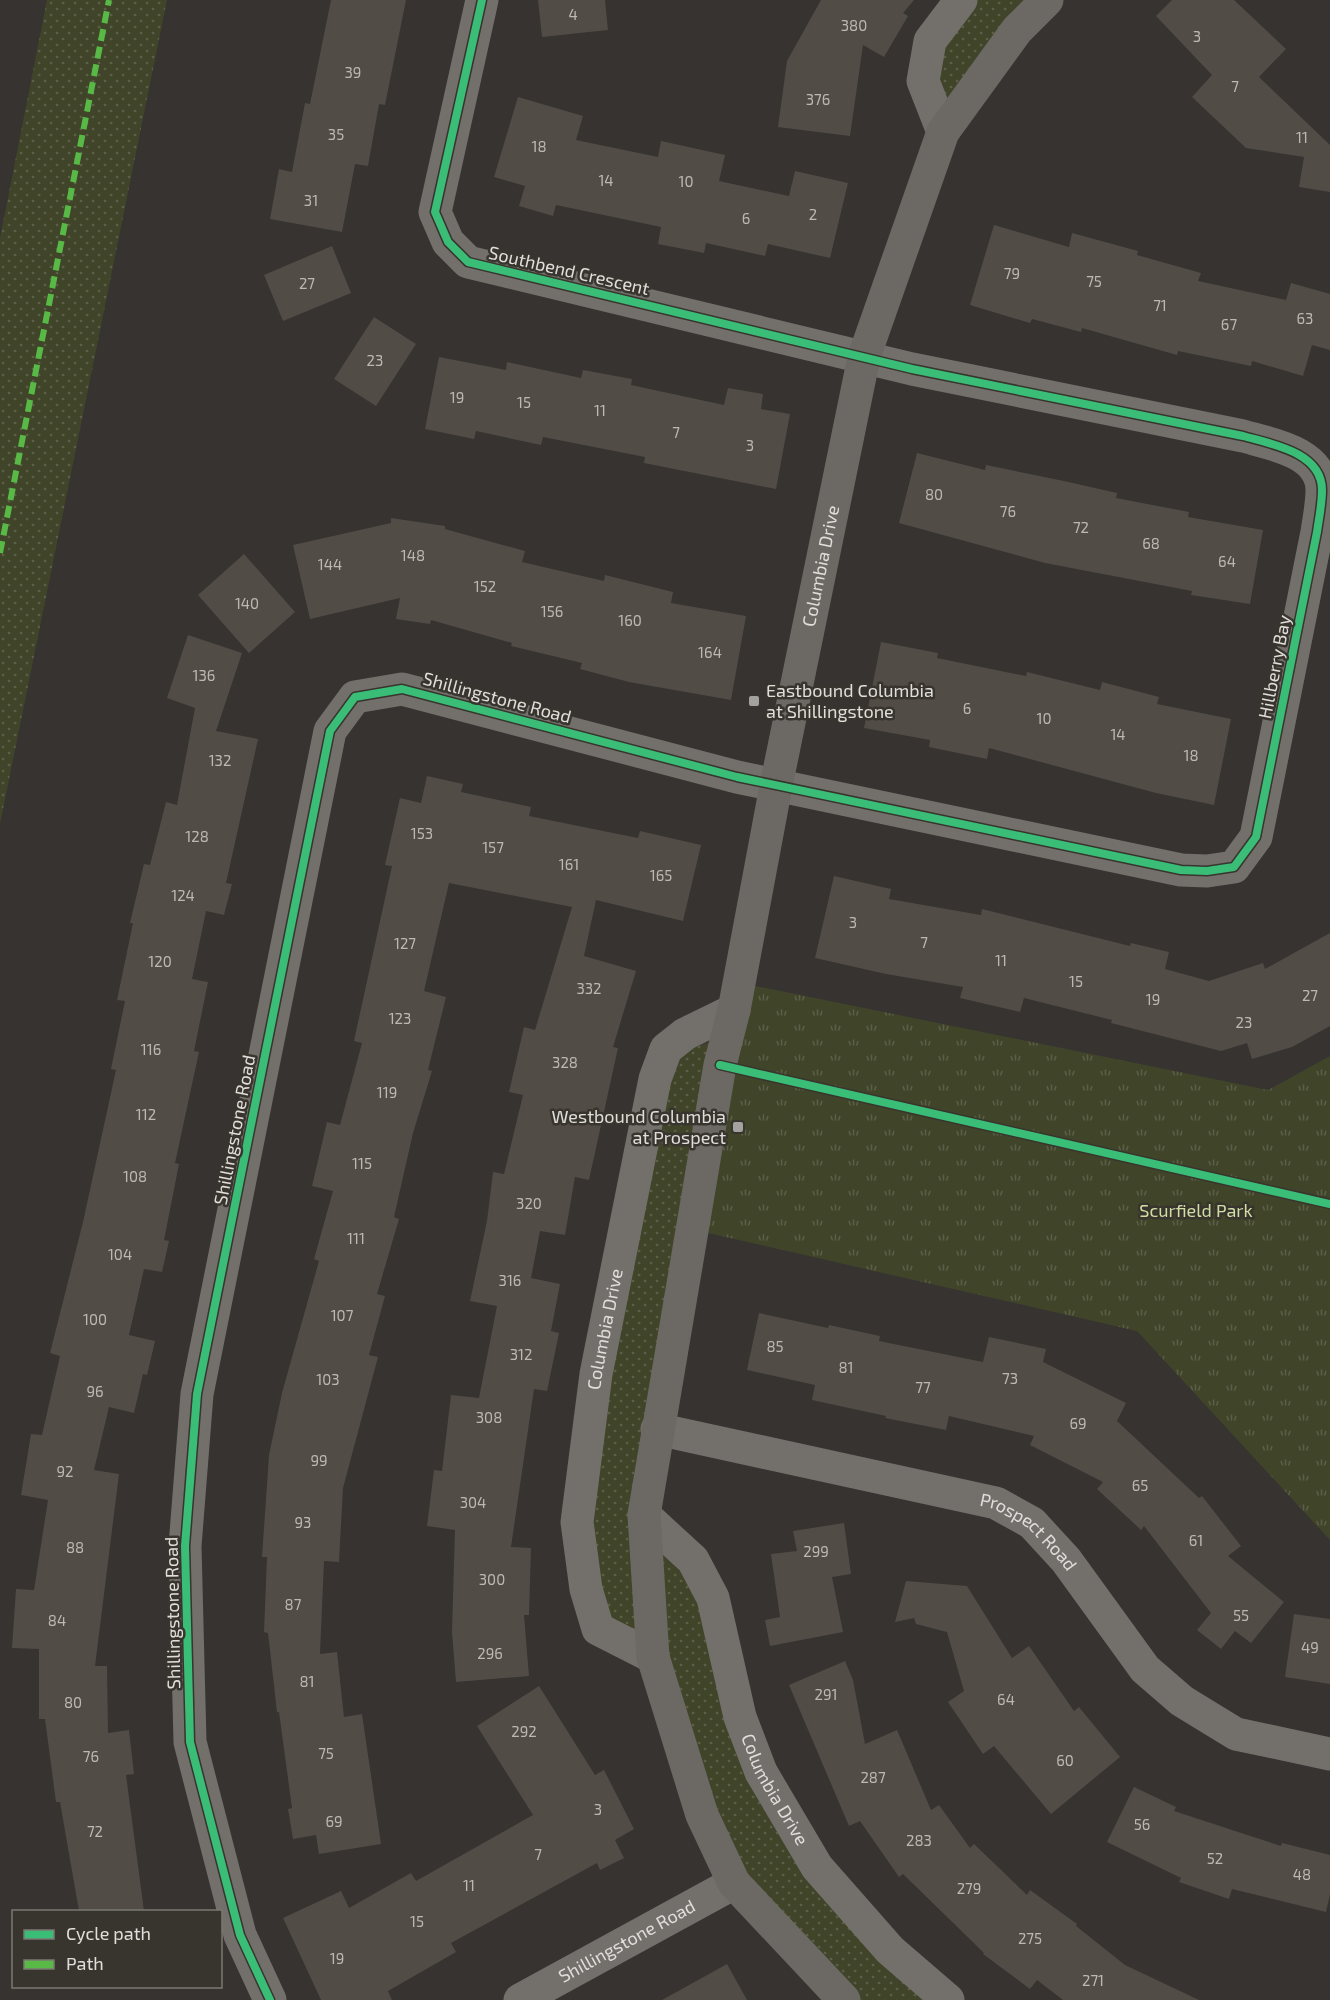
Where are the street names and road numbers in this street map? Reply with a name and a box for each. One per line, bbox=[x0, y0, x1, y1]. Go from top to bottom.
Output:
street label: Southbend Crescent bbox=[487, 241, 652, 299]
street label: Columbia Drive bbox=[797, 503, 843, 628]
street label: Hillberry Bay bbox=[1253, 613, 1295, 721]
street label: Shillingstone Road bbox=[421, 667, 574, 727]
street label: Shillingstone Road bbox=[209, 1053, 259, 1207]
street label: Columbia Drive bbox=[582, 1266, 627, 1391]
street label: Prospect Road bbox=[978, 1488, 1082, 1575]
street label: Shillingstone Road bbox=[160, 1537, 184, 1689]
street label: Columbia Drive bbox=[737, 1730, 814, 1849]
street label: Shillingstone Road bbox=[554, 1894, 699, 1987]

